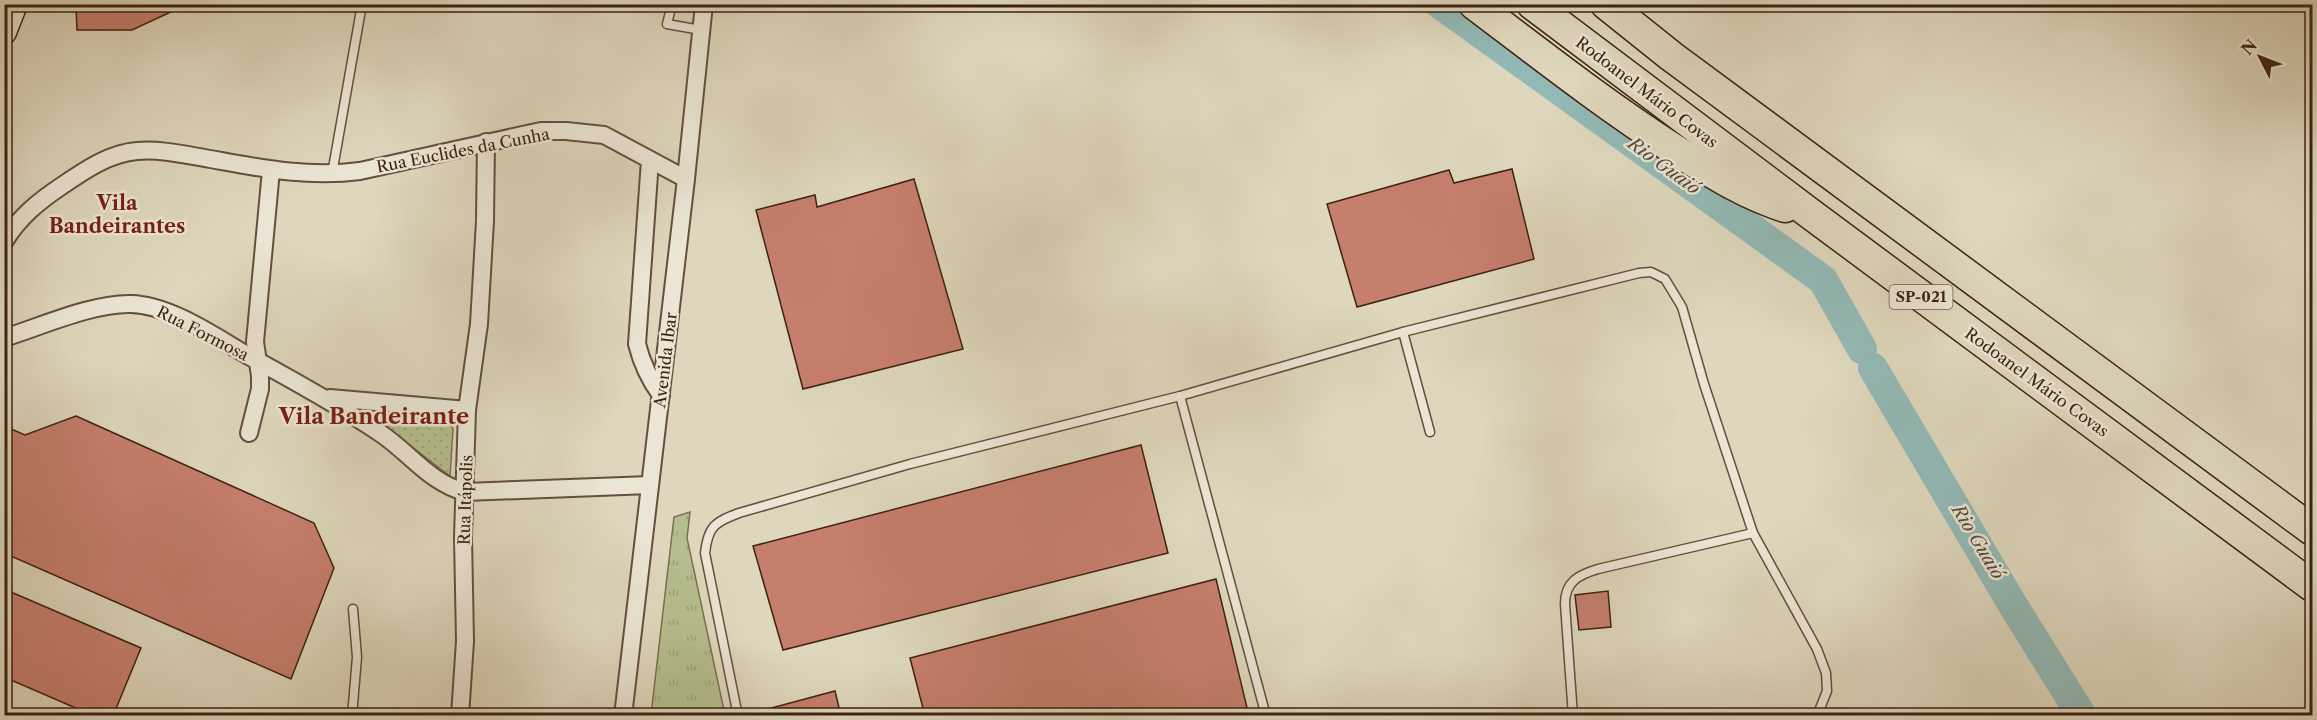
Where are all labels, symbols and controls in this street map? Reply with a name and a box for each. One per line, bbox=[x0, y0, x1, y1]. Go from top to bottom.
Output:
north arrow bbox=[2230, 27, 2290, 87]
street label: Rodoanel Mário Covas bbox=[1572, 32, 1722, 152]
text: N bbox=[2237, 35, 2261, 59]
street label: Rua Euclides da Cunha bbox=[375, 123, 552, 177]
water label: Rio Guaió bbox=[1622, 131, 1705, 200]
district label: Vila Bandeirantes bbox=[49, 191, 185, 238]
road number: SP-021 bbox=[1890, 285, 1952, 309]
street label: Rua Formosa bbox=[154, 301, 253, 365]
street label: Avenida Ibar bbox=[649, 311, 681, 410]
street label: Rodoanel Mário Covas bbox=[1961, 323, 2113, 441]
district label: Vila Bandeirante bbox=[278, 403, 469, 430]
street label: Rua Itápolis bbox=[453, 455, 477, 545]
water label: Rio Guaió bbox=[1946, 499, 2009, 584]

